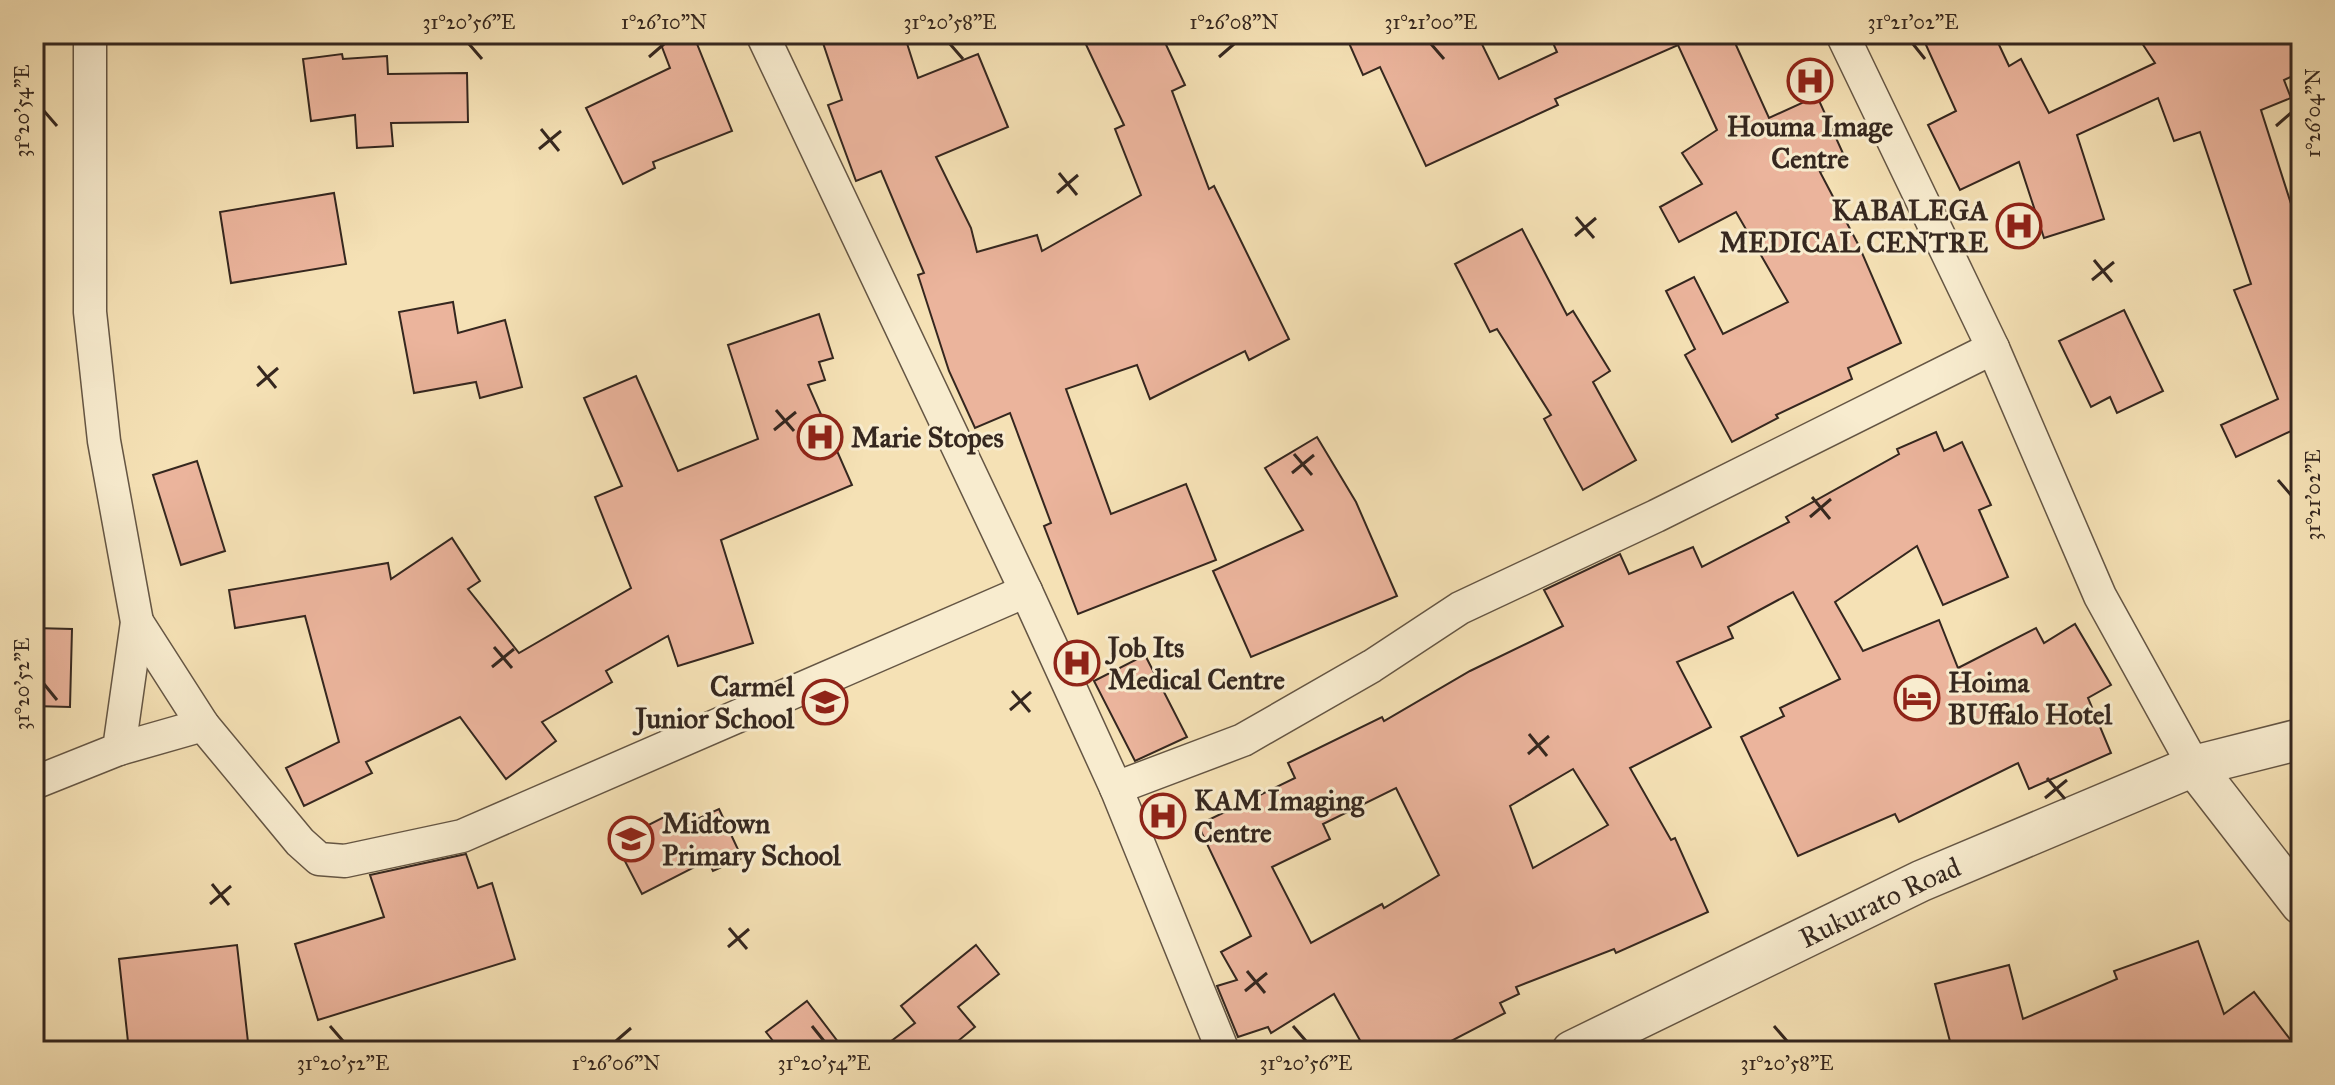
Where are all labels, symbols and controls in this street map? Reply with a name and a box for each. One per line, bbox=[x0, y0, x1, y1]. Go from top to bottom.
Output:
text: 31°20'56"E bbox=[423, 10, 515, 34]
text: 1°26'10"N bbox=[621, 10, 707, 34]
text: 31°20'58"E bbox=[903, 10, 997, 34]
text: 1°26'08"N bbox=[1190, 10, 1278, 34]
text: 31°21'00"E bbox=[1385, 10, 1477, 34]
text: 31°21'02"E bbox=[1867, 10, 1959, 34]
hospital icon: Houma Image Centre bbox=[1786, 57, 1834, 105]
text: 31°20'54"E bbox=[10, 64, 34, 158]
text: 1°26'04"N bbox=[2301, 68, 2325, 158]
place label: Houma Image Centre bbox=[1727, 109, 1894, 176]
place label: KABALEGA MEDICAL CENTRE bbox=[1719, 193, 1989, 260]
hospital icon: KABALEGA MEDICAL CENTRE bbox=[1995, 202, 2043, 250]
hospital icon: Marie Stopes bbox=[796, 413, 844, 461]
place label: Marie Stopes bbox=[851, 420, 1004, 455]
text: 31°21'02"E bbox=[2301, 449, 2325, 541]
place label: Job Its Medical Centre bbox=[1104, 630, 1285, 697]
text: 31°20'52"E bbox=[10, 638, 34, 730]
hospital icon: Job Its Medical Centre bbox=[1053, 639, 1101, 687]
place label: Hoima BUffalo Hotel bbox=[1948, 665, 2112, 732]
place label: Carmel Junior School bbox=[631, 669, 794, 736]
hotel icon: Hoima BUffalo Hotel bbox=[1893, 674, 1941, 722]
school or university icon: Carmel Junior School bbox=[801, 678, 849, 726]
place label: KAM Imaging Centre bbox=[1194, 783, 1365, 850]
hospital icon: KAM Imaging Centre bbox=[1139, 792, 1187, 840]
place label: Midtown Primary School bbox=[662, 806, 841, 873]
school or university icon: Midtown Primary School bbox=[607, 815, 655, 863]
street label: Rukurato Road bbox=[1794, 849, 1966, 956]
text: 31°20'52"E bbox=[297, 1051, 389, 1075]
text: 1°26'06"N bbox=[572, 1051, 660, 1075]
text: 31°20'54"E bbox=[777, 1051, 871, 1075]
text: 31°20'56"E bbox=[1260, 1051, 1352, 1075]
text: 31°20'58"E bbox=[1740, 1051, 1834, 1075]

